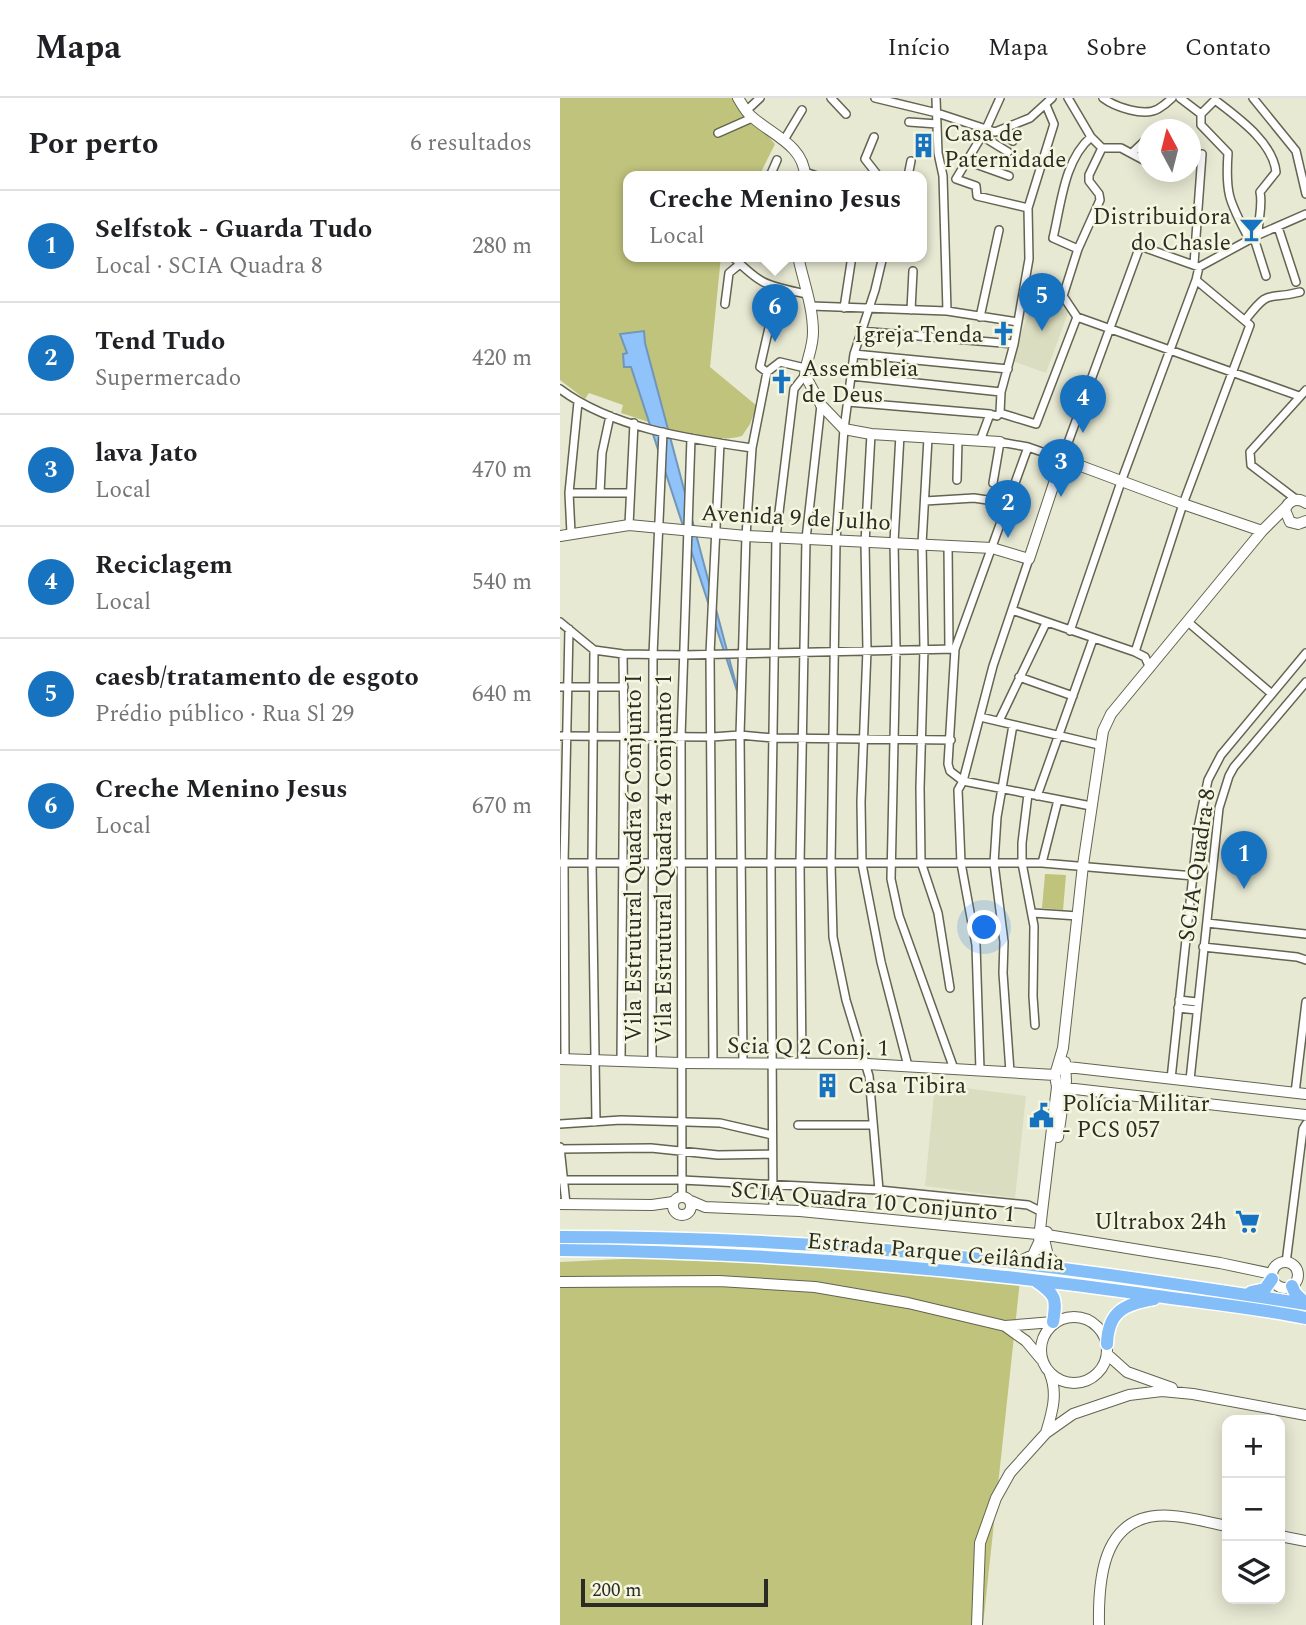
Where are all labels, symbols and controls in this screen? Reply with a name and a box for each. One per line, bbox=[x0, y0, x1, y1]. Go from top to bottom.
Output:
text: Mapa bbox=[35, 23, 121, 73]
text: Início bbox=[887, 30, 950, 66]
text: Mapa bbox=[988, 30, 1048, 66]
text: Sobre bbox=[1086, 30, 1147, 66]
text: Contato bbox=[1185, 30, 1271, 66]
place label: Casa de Paternidade bbox=[944, 117, 1066, 178]
north arrow bbox=[1138, 119, 1201, 182]
text: Por perto bbox=[28, 121, 158, 167]
text: 6 resultados bbox=[410, 126, 532, 161]
building icon: Casa de Paternidade bbox=[910, 132, 938, 160]
popup bbox=[623, 171, 927, 262]
text: Creche Menino Jesus bbox=[649, 179, 901, 219]
place label: Distribuidora do Chasle bbox=[1093, 200, 1231, 261]
text: Selfstok - Guarda Tudo bbox=[95, 209, 372, 249]
bar icon: Distribuidora do Chasle bbox=[1237, 215, 1265, 243]
text: Local bbox=[649, 219, 705, 254]
text: 1 bbox=[45, 229, 57, 264]
text: 280 m bbox=[472, 229, 532, 264]
text: Local · SCIA Quadra 8 bbox=[95, 249, 323, 284]
pin: 5 bbox=[1019, 273, 1065, 331]
pin: 6 bbox=[752, 284, 798, 342]
place label: Igreja Tenda bbox=[854, 318, 983, 353]
church icon: Igreja Tenda bbox=[989, 320, 1017, 348]
text: Tend Tudo bbox=[95, 321, 225, 361]
text: 2 bbox=[45, 341, 57, 376]
text: 420 m bbox=[472, 341, 532, 376]
place label: Assembleia de Deus bbox=[802, 352, 919, 413]
text: Supermercado bbox=[95, 361, 241, 396]
church icon: Assembleia de Deus bbox=[768, 367, 796, 395]
pin: 4 bbox=[1060, 375, 1106, 433]
text: lava Jato bbox=[95, 433, 197, 473]
pin: 3 bbox=[1038, 439, 1084, 497]
text: 3 bbox=[45, 453, 57, 488]
text: 470 m bbox=[472, 453, 532, 488]
text: Local bbox=[95, 473, 151, 508]
pin: 2 bbox=[985, 480, 1031, 538]
street label: Avenida 9 de Julho bbox=[700, 496, 892, 541]
text: Reciclagem bbox=[95, 545, 233, 585]
text: 4 bbox=[45, 565, 57, 600]
text: 540 m bbox=[472, 565, 532, 600]
text: Local bbox=[95, 585, 151, 620]
text: caesb/tratamento de esgoto bbox=[95, 657, 419, 697]
street label: Vila Estrutural Quadra 6 Conjunto I bbox=[617, 674, 652, 1042]
street label: Vila Estrutural Quadra 4 Conjunto 1 bbox=[647, 674, 682, 1044]
text: 5 bbox=[45, 677, 57, 712]
text: 640 m bbox=[472, 677, 532, 712]
text: Prédio público · Rua Sl 29 bbox=[95, 697, 354, 732]
text: Creche Menino Jesus bbox=[95, 769, 348, 809]
street label: SCIA Quadra 8 bbox=[1169, 786, 1226, 944]
text: 6 bbox=[45, 789, 57, 824]
text: 670 m bbox=[472, 789, 532, 824]
text: Local bbox=[95, 809, 151, 844]
pin: 1 bbox=[1221, 831, 1267, 889]
your location bbox=[967, 910, 1001, 944]
street label: Scia Q 2 Conj. 1 bbox=[727, 1029, 889, 1066]
place label: Casa Tibira bbox=[848, 1069, 966, 1104]
building icon: Casa Tibira bbox=[814, 1071, 842, 1099]
place label: Polícia Militar - PCS 057 bbox=[1062, 1087, 1210, 1148]
public building icon: Polícia Militar - PCS 057 bbox=[1028, 1102, 1056, 1130]
street label: SCIA Quadra 10 Conjunto 1 bbox=[729, 1173, 1016, 1232]
place label: Ultrabox 24h bbox=[1094, 1205, 1227, 1240]
supermarket icon: Ultrabox 24h bbox=[1233, 1207, 1261, 1235]
street label: Estrada Parque Ceilândia bbox=[806, 1224, 1066, 1281]
map controls bbox=[1222, 1415, 1285, 1604]
button: + bbox=[1222, 1415, 1285, 1478]
button: − bbox=[1222, 1478, 1285, 1541]
button: layers bbox=[1222, 1541, 1285, 1604]
scale bar bbox=[581, 1576, 768, 1608]
text: 200 m bbox=[592, 1576, 642, 1605]

